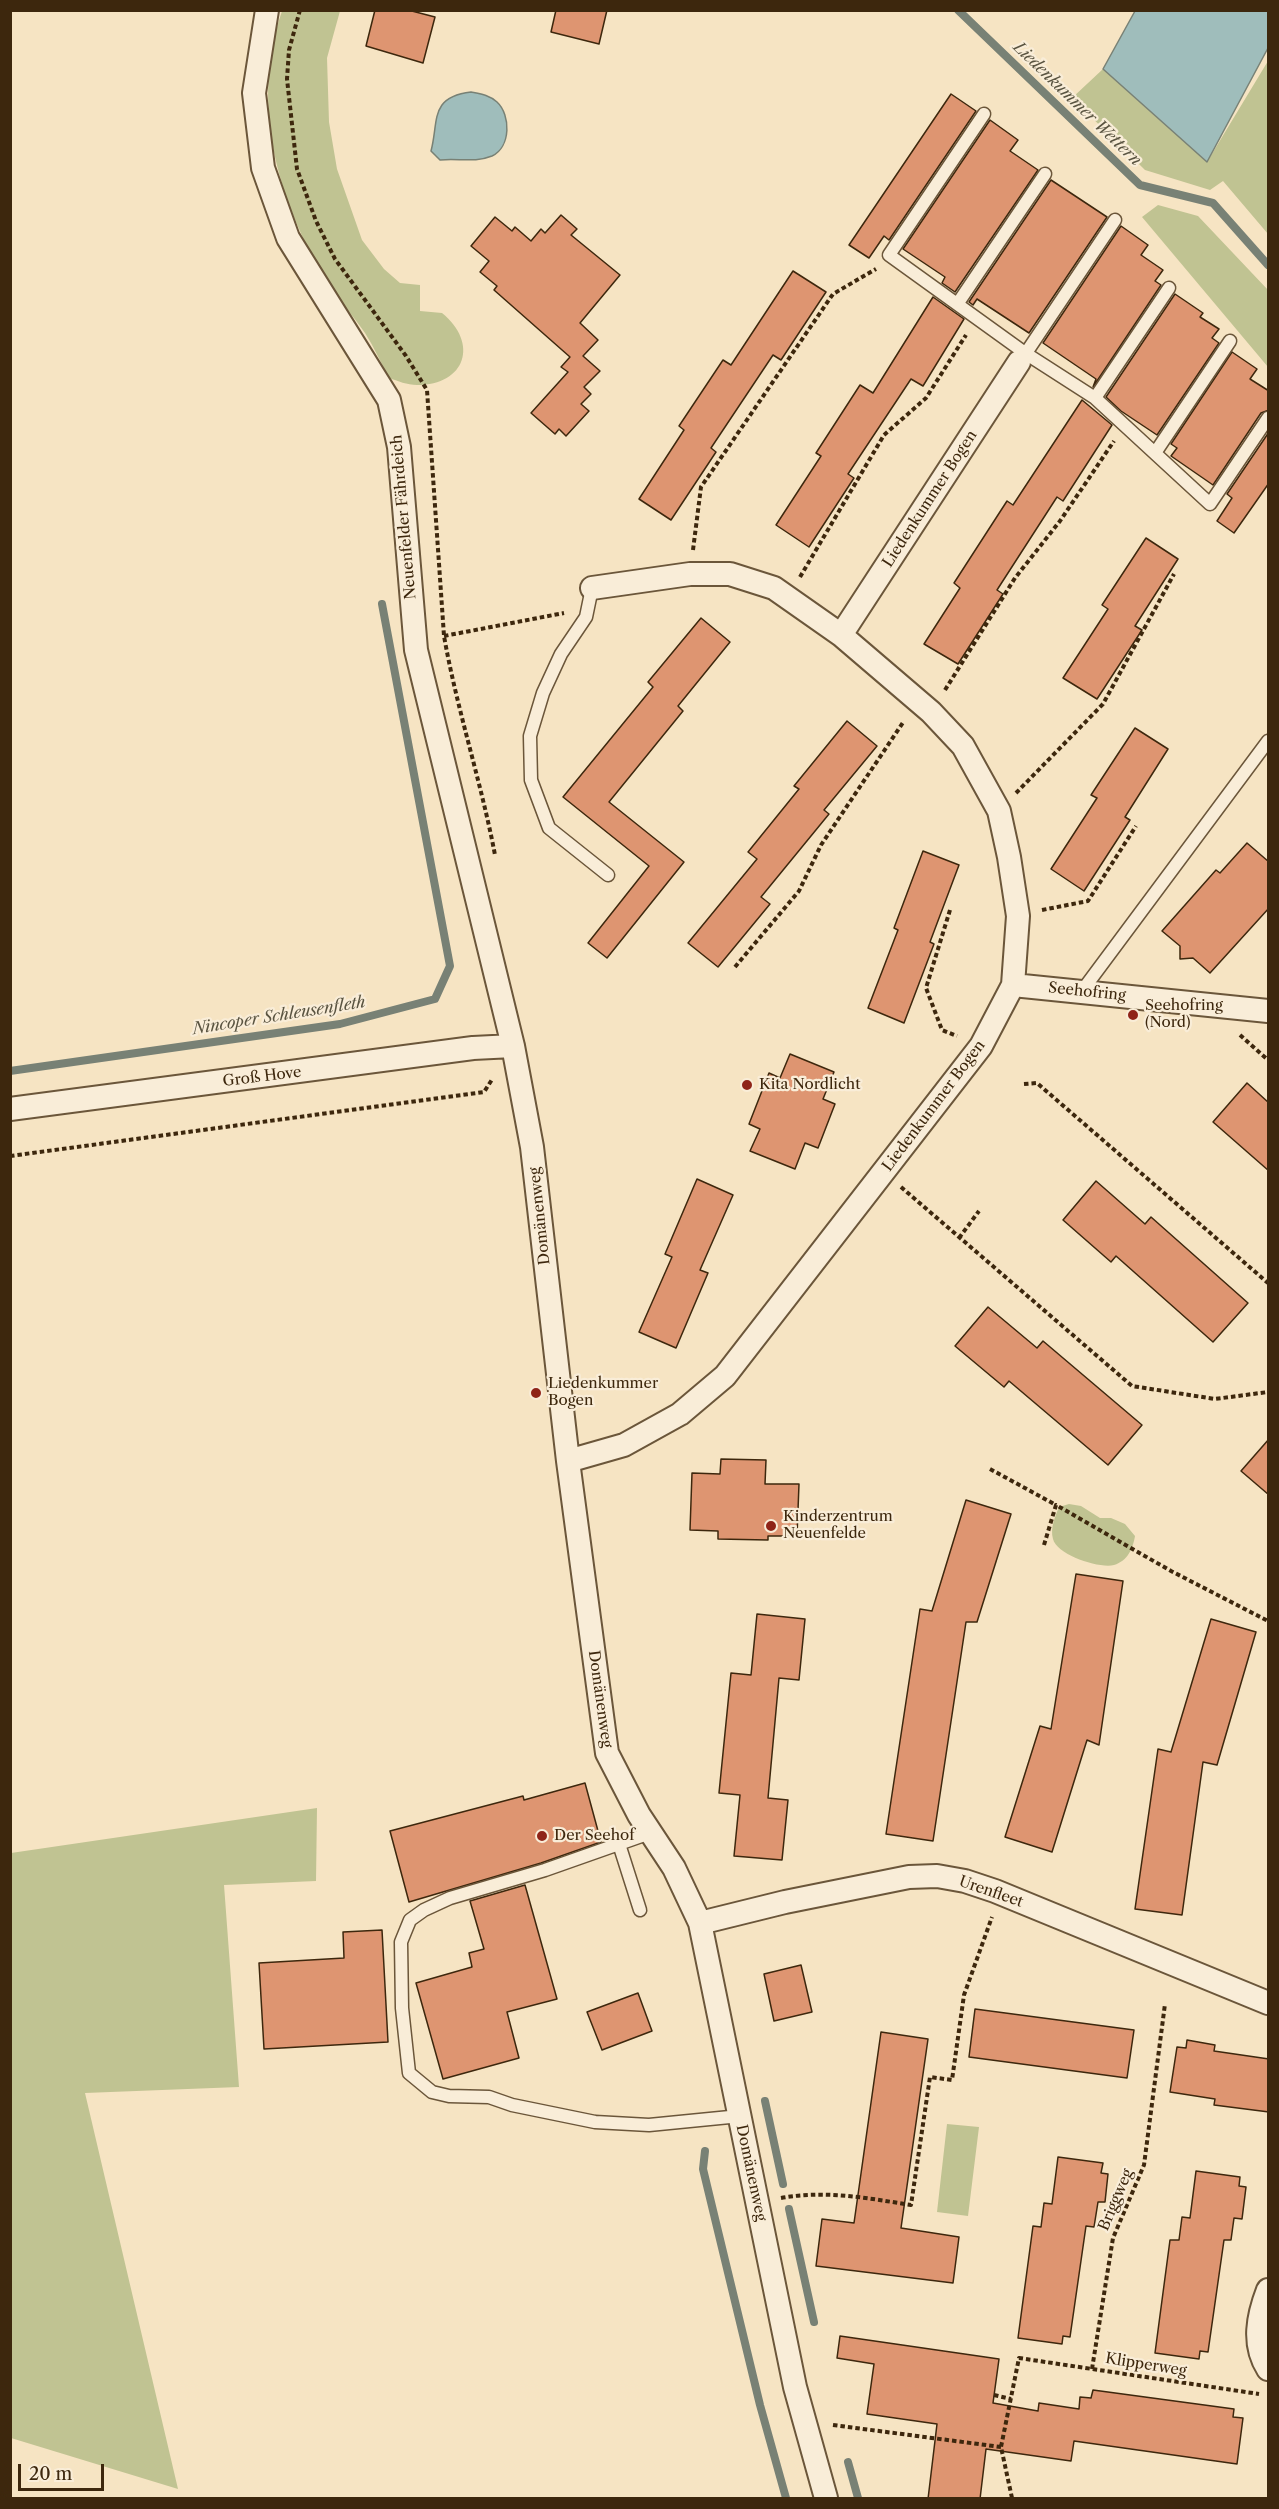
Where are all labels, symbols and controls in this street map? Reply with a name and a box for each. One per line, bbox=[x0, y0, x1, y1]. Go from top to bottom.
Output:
water label: Liedenkummer Wettern bbox=[1009, 38, 1145, 170]
street label: Liedenkummer Bogen bbox=[879, 427, 981, 571]
street label: Neuenfelder Fährdeich bbox=[388, 434, 420, 600]
street label: Seehofring bbox=[1047, 979, 1127, 1005]
water label: Nincoper Schleusenfleth bbox=[191, 993, 367, 1039]
place label: Seehofring (Nord) bbox=[1145, 997, 1223, 1032]
marker: Seehofring (Nord) bbox=[1126, 1008, 1140, 1022]
street label: Liedenkummer Bogen bbox=[879, 1037, 989, 1175]
street label: Groß Hove bbox=[222, 1063, 302, 1091]
place label: Kita Nordlicht bbox=[759, 1076, 860, 1094]
marker: Kita Nordlicht bbox=[740, 1078, 754, 1092]
street label: Domänenweg bbox=[526, 1166, 554, 1266]
place label: Liedenkummer Bogen bbox=[548, 1375, 658, 1410]
marker: Liedenkummer Bogen bbox=[529, 1386, 543, 1400]
place label: Kinderzentrum Neuenfelde bbox=[783, 1508, 893, 1543]
marker: Kinderzentrum Neuenfelde bbox=[764, 1519, 778, 1533]
street label: Domänenweg bbox=[584, 1649, 616, 1749]
place label: Der Seehof bbox=[554, 1827, 635, 1845]
marker: Der Seehof bbox=[535, 1829, 549, 1843]
street label: Urenfleet bbox=[957, 1873, 1025, 1911]
street label: Domänenweg bbox=[732, 2123, 770, 2223]
street label: Briggweg bbox=[1095, 2166, 1137, 2234]
street label: Klipperweg bbox=[1104, 2350, 1188, 2380]
scale bar bbox=[21, 2452, 106, 2490]
text: 20 m bbox=[29, 2463, 72, 2485]

